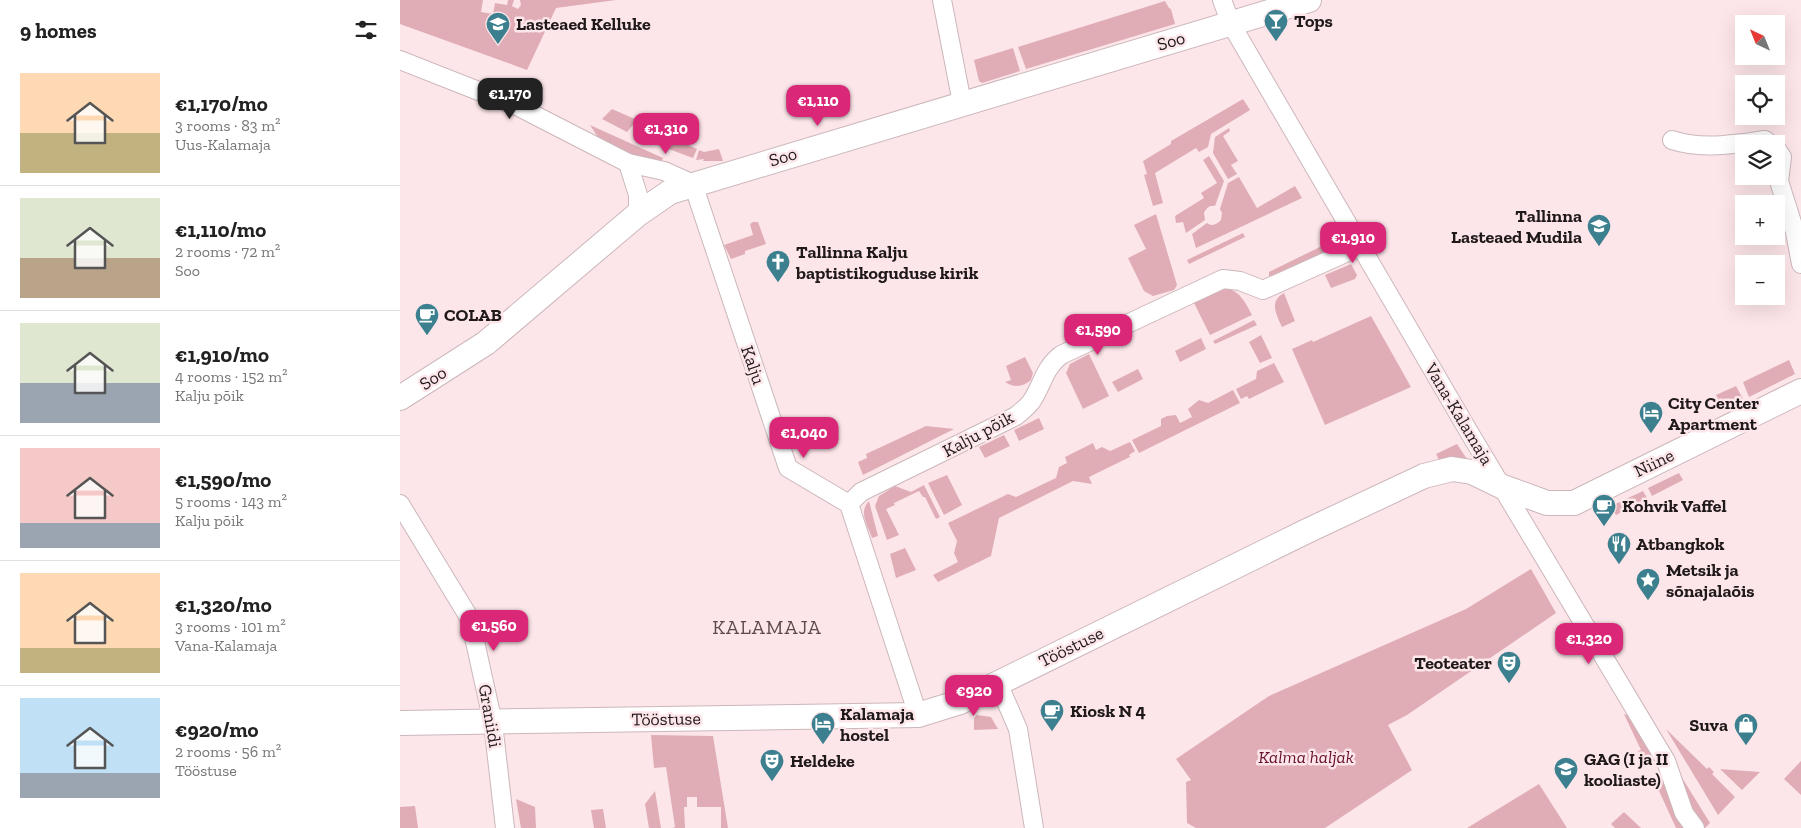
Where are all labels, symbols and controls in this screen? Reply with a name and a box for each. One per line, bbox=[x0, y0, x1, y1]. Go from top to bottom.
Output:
bar icon: Tops bbox=[1263, 8, 1289, 42]
place label: Tops bbox=[1294, 10, 1333, 32]
school or university icon: Lasteaed Kelluke bbox=[485, 11, 511, 45]
place label: Lasteaed Kelluke bbox=[516, 13, 651, 35]
north arrow bbox=[1735, 15, 1785, 65]
map controls bbox=[1735, 15, 1785, 305]
icon: filters bbox=[352, 16, 380, 44]
text: 9 homes bbox=[20, 18, 97, 43]
street label: Soo bbox=[1154, 27, 1188, 55]
button: locate bbox=[1735, 75, 1785, 125]
pin: €1,170 bbox=[469, 78, 551, 120]
text: €1,170 bbox=[489, 84, 531, 103]
pin: €1,110 bbox=[777, 84, 859, 127]
text: €1,170/mo bbox=[175, 91, 268, 116]
text: €1,110 bbox=[797, 91, 839, 110]
icon: home bbox=[60, 93, 120, 153]
pin: €1,310 bbox=[625, 112, 707, 155]
text: 3 rooms · 83 m² bbox=[175, 116, 281, 135]
text: €1,310 bbox=[644, 119, 688, 138]
text: Uus-Kalamaja bbox=[175, 135, 271, 154]
button: layers bbox=[1735, 135, 1785, 185]
street label: Soo bbox=[766, 142, 800, 172]
button: + bbox=[1735, 195, 1785, 245]
place label: Tallinna Lasteaed Mudila bbox=[1451, 205, 1582, 248]
school or university icon: Tallinna Lasteaed Mudila bbox=[1586, 213, 1612, 247]
text: €1,110/mo bbox=[175, 217, 266, 242]
icon: home bbox=[60, 218, 120, 278]
pin: €1,910 bbox=[1312, 222, 1394, 264]
text: €1,910 bbox=[1331, 228, 1375, 247]
place label: Tallinna Kalju baptistikoguduse kirik bbox=[795, 241, 978, 284]
text: 2 rooms · 72 m² bbox=[175, 242, 280, 261]
church icon: Tallinna Kalju baptistikoguduse kirik bbox=[765, 249, 791, 283]
button: − bbox=[1735, 255, 1785, 305]
text: Soo bbox=[175, 261, 200, 280]
cafe icon: COLAB bbox=[414, 302, 440, 336]
place label: COLAB bbox=[444, 304, 502, 326]
pin: €1,590 bbox=[1057, 314, 1139, 356]
text: €1,590 bbox=[1075, 320, 1121, 339]
text: €1,910/mo bbox=[175, 342, 269, 367]
icon: home bbox=[60, 343, 120, 403]
street label: Kalju bbox=[736, 343, 770, 387]
street label: Vana-Kalamaja bbox=[1419, 358, 1498, 469]
street label: Soo bbox=[415, 361, 451, 395]
text: 4 rooms · 152 m² bbox=[175, 367, 288, 386]
text: Kalju põik bbox=[175, 386, 244, 405]
place label: City Center Apartment bbox=[1668, 392, 1759, 435]
hotel icon: City Center Apartment bbox=[1638, 400, 1664, 434]
street label: Kalju põik bbox=[939, 406, 1018, 462]
pin: €1,040 bbox=[763, 416, 845, 459]
text: €1,040 bbox=[780, 423, 828, 442]
street label: Niine bbox=[1630, 444, 1678, 482]
text: €1,590/mo bbox=[175, 467, 271, 492]
icon: home bbox=[60, 468, 120, 528]
text: 5 rooms · 143 m² bbox=[175, 492, 287, 511]
cafe icon: Kohvik Vaffel bbox=[1591, 493, 1617, 527]
place label: Kohvik Vaffel bbox=[1622, 495, 1727, 517]
text: Kalju põik bbox=[175, 511, 244, 530]
restaurant icon: Atbangkok bbox=[1606, 531, 1632, 565]
place label: Atbangkok bbox=[1636, 533, 1724, 555]
place label: Metsik ja sõnajalaõis bbox=[1666, 559, 1755, 602]
place icon: Metsik ja sõnajalaõis bbox=[1635, 567, 1661, 601]
text: €1,320/mo bbox=[175, 592, 272, 617]
icon: home bbox=[60, 593, 120, 653]
pin: €1,560 bbox=[453, 610, 535, 652]
district label: KALAMAJA bbox=[712, 615, 822, 639]
text: €1,560 bbox=[471, 616, 517, 635]
text: 3 rooms · 101 m² bbox=[175, 617, 286, 636]
street label: Tööstuse bbox=[1035, 622, 1107, 672]
pin: €1,320 bbox=[1548, 622, 1630, 665]
text: €1,320 bbox=[1566, 629, 1612, 648]
text: Vana-Kalamaja bbox=[175, 636, 277, 655]
theatre icon: Teoteater bbox=[1496, 650, 1522, 684]
place label: Teoteater bbox=[1414, 652, 1492, 674]
pin: €920 bbox=[944, 674, 1004, 717]
text: €920 bbox=[956, 681, 992, 700]
street label: Graniidi bbox=[474, 683, 506, 749]
cafe icon: Kiosk N 4 bbox=[1039, 698, 1065, 732]
place label: Kiosk N 4 bbox=[1070, 700, 1146, 722]
place label: Kalamaja hostel bbox=[840, 703, 914, 746]
street label: Tööstuse bbox=[631, 707, 701, 731]
hotel icon: Kalamaja hostel bbox=[810, 711, 836, 745]
shop icon: Suva bbox=[1733, 712, 1759, 746]
place label: Suva bbox=[1689, 714, 1728, 736]
text: €920/mo bbox=[175, 717, 259, 742]
icon: home bbox=[60, 718, 120, 778]
text: 2 rooms · 56 m² bbox=[175, 742, 281, 761]
park label: Kalma haljak bbox=[1258, 746, 1354, 768]
theatre icon: Heldeke bbox=[759, 748, 785, 782]
place label: GAG (I ja II kooliaste) bbox=[1584, 748, 1668, 791]
place label: Heldeke bbox=[790, 750, 855, 772]
school or university icon: GAG (I ja II kooliaste) bbox=[1553, 756, 1579, 790]
text: Tööstuse bbox=[175, 761, 237, 780]

